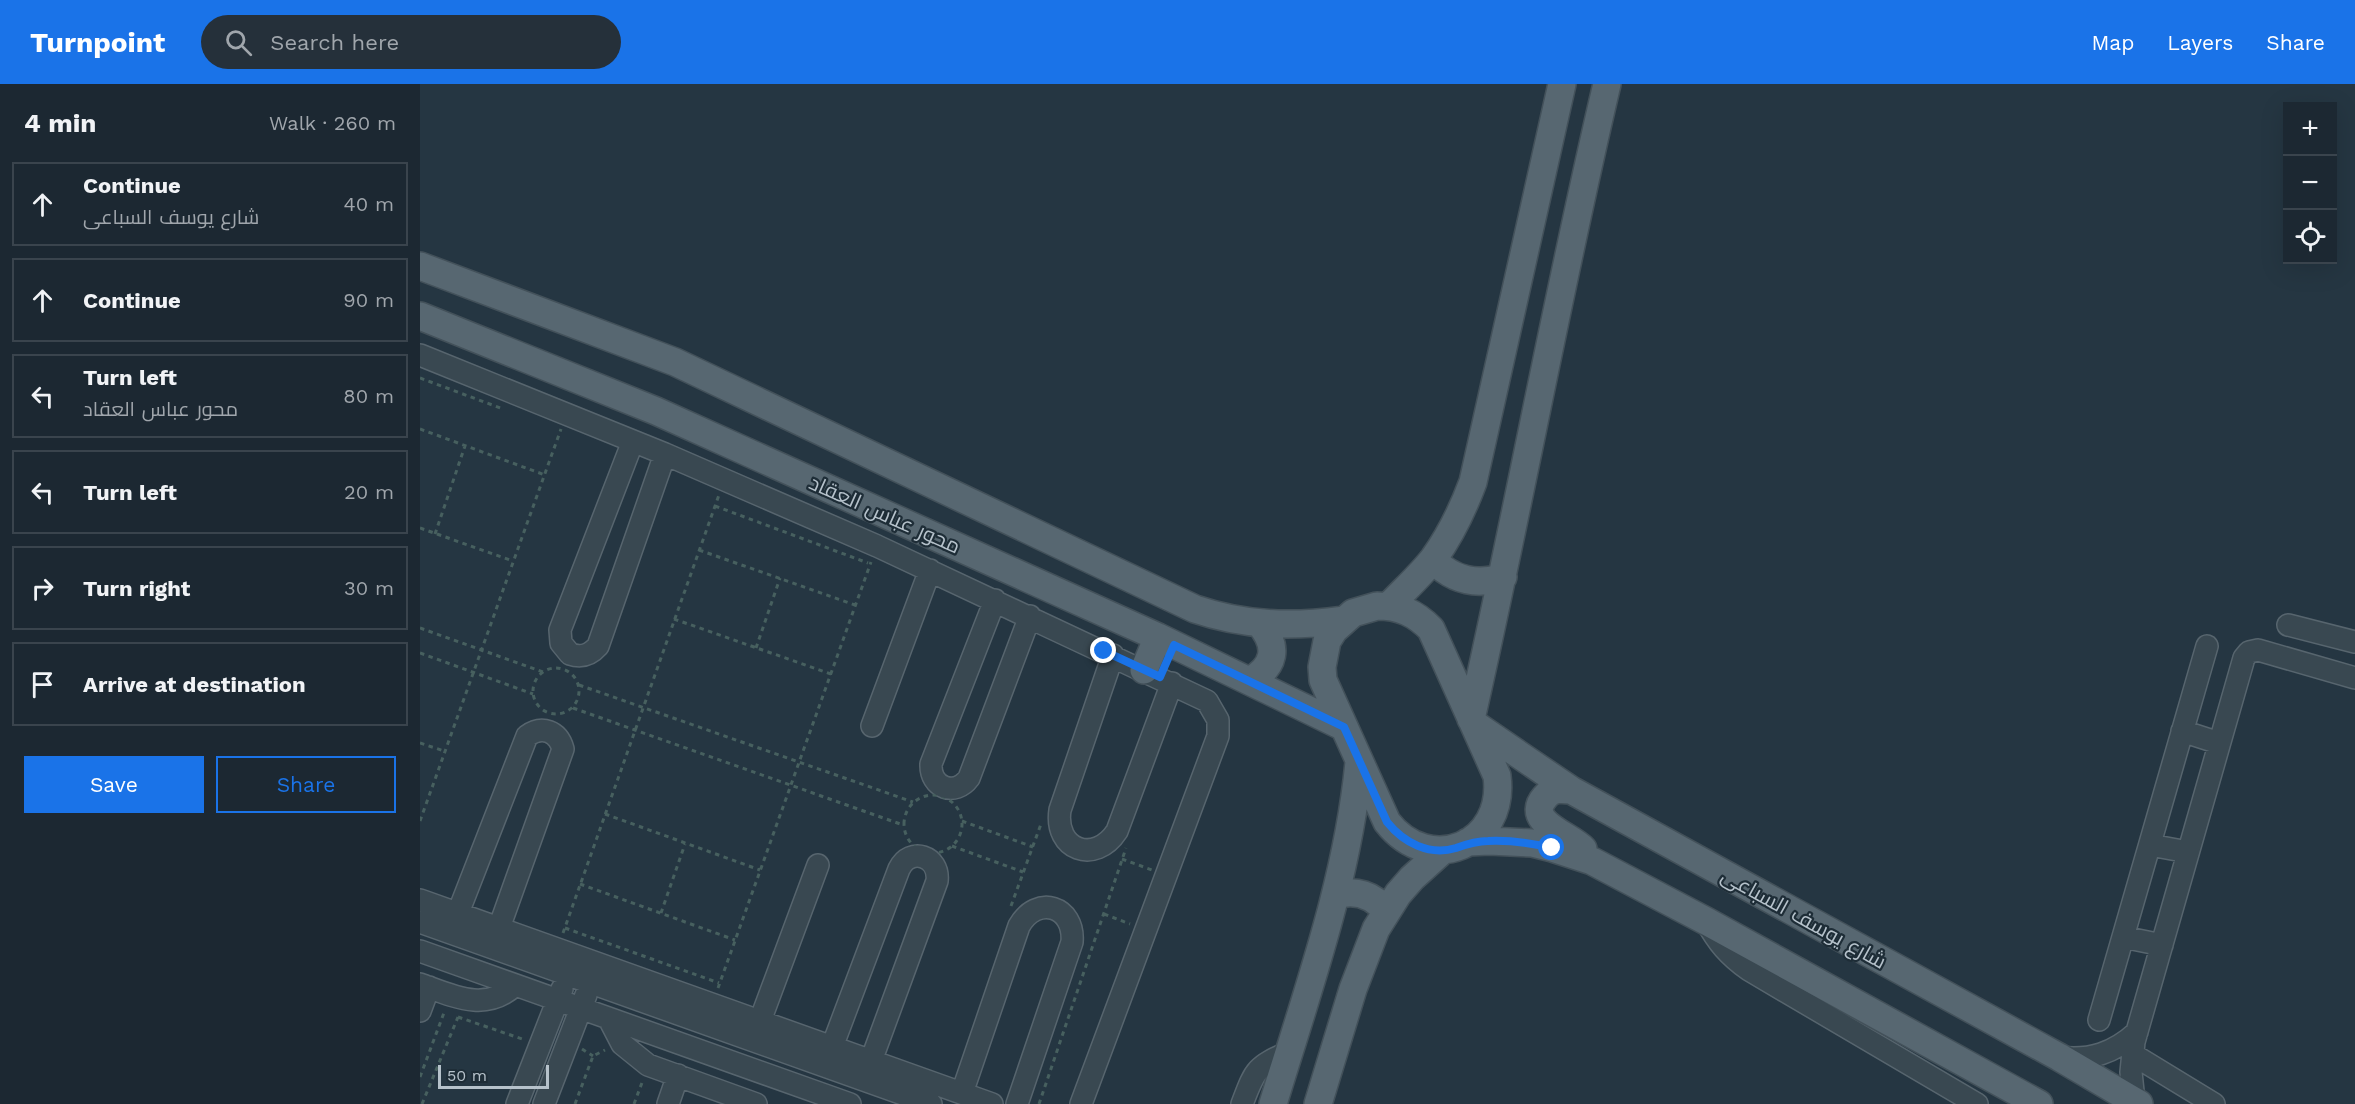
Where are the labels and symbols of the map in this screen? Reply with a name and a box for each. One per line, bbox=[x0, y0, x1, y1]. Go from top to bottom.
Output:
street label: محور عباس العقاد bbox=[805, 469, 964, 559]
route end bbox=[1090, 637, 1116, 663]
route start bbox=[1538, 834, 1564, 860]
street label: شارع يوسف السباعى bbox=[1716, 862, 1891, 976]
scale bar bbox=[438, 1062, 549, 1090]

